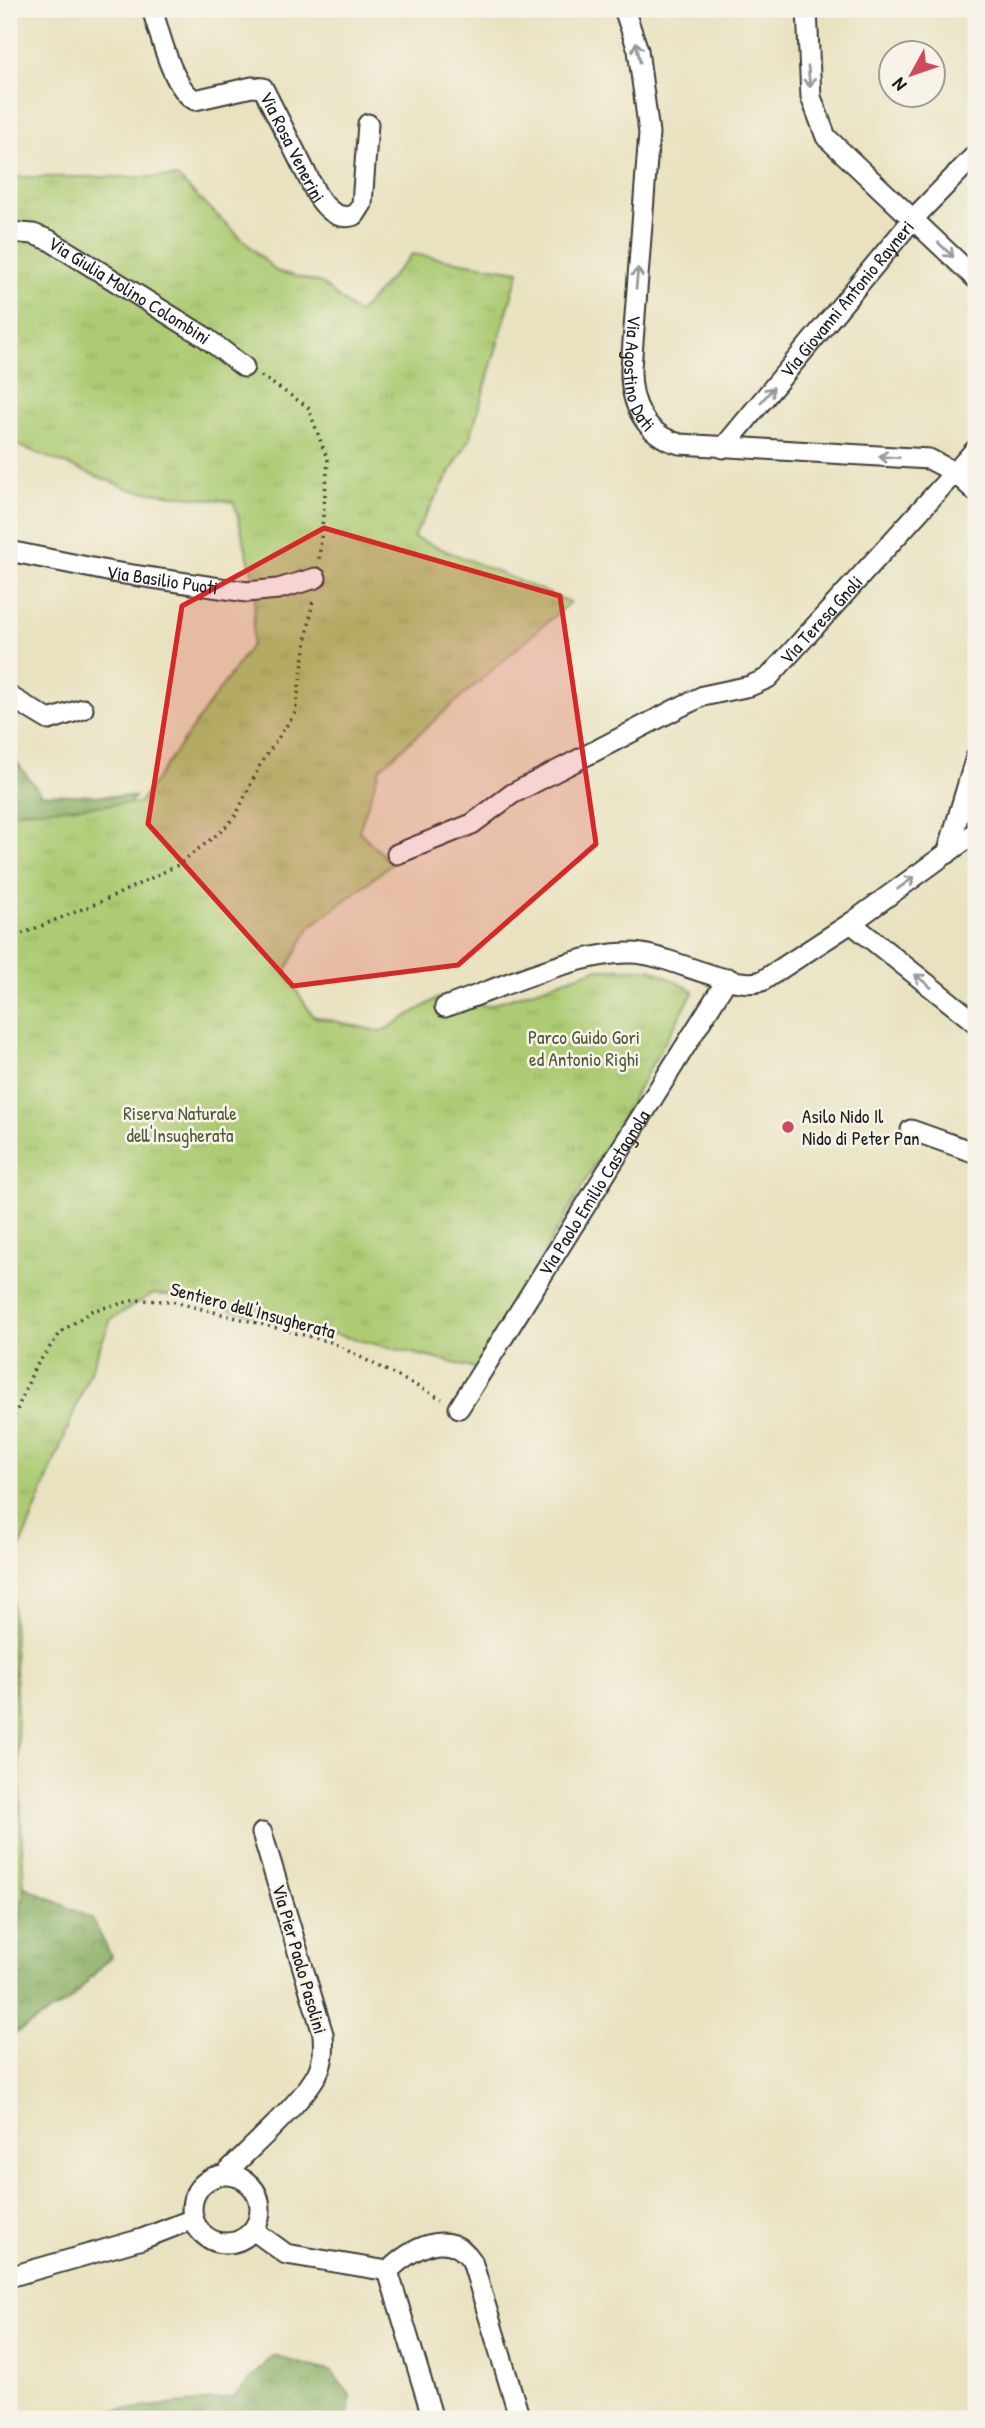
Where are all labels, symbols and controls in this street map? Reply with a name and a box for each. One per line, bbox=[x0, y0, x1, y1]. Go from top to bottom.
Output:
north arrow bbox=[876, 38, 946, 108]
one-way arrow bbox=[631, 41, 644, 64]
one-way arrow bbox=[803, 65, 816, 88]
text: N bbox=[886, 73, 912, 97]
street label: Via Rosa Venerini bbox=[254, 87, 331, 208]
street label: Via Giovanni Antonio Rayneri bbox=[774, 214, 920, 383]
street label: Via Giulia Molino Colombini bbox=[43, 230, 216, 350]
one-way arrow bbox=[937, 241, 954, 258]
one-way arrow bbox=[631, 267, 644, 290]
street label: Via Agostino Dati bbox=[618, 314, 661, 437]
one-way arrow bbox=[759, 387, 775, 405]
one-way arrow bbox=[878, 450, 901, 463]
street label: Via Basilio Puoti bbox=[105, 558, 220, 601]
street label: Via Teresa Gnoli bbox=[774, 569, 868, 670]
one-way arrow bbox=[896, 876, 915, 890]
one-way arrow bbox=[914, 973, 932, 988]
park label: Parco Guido Gori ed Antonio Righi bbox=[528, 1024, 640, 1072]
park label: Riserva Naturale dell'Insugherata bbox=[123, 1100, 237, 1148]
place label: Asilo Nido Il Nido di Peter Pan bbox=[802, 1103, 920, 1151]
street label: Via Paolo Emilio Castagnola bbox=[532, 1104, 656, 1281]
marker: Asilo Nido Il Nido di Peter Pan bbox=[780, 1119, 796, 1135]
street label: Sentiero dell'Insugherata bbox=[168, 1275, 339, 1345]
street label: Via Pier Paolo Pasolini bbox=[266, 1881, 334, 2037]

